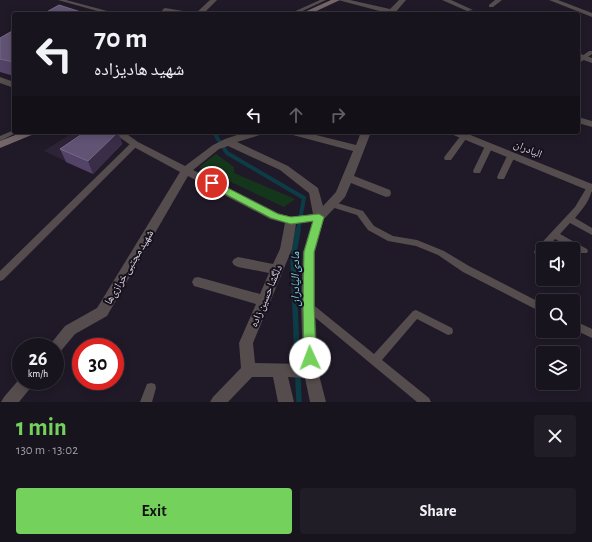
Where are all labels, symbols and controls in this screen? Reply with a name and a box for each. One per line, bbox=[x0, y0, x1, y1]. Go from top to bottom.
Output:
text: 70 m bbox=[94, 25, 148, 53]
icon: left bbox=[28, 28, 80, 80]
text: شهید هادیزاده bbox=[94, 61, 184, 79]
icon: left bbox=[243, 104, 265, 126]
icon: ahead bbox=[285, 104, 307, 126]
icon: right bbox=[327, 104, 349, 126]
street label: الیادران bbox=[512, 138, 544, 161]
pin bbox=[195, 166, 229, 200]
icon: arrive bbox=[201, 172, 223, 194]
street label: شهید مجتبی خرازی‌ها bbox=[102, 228, 156, 307]
map controls bbox=[536, 242, 580, 390]
button: sound bbox=[536, 242, 580, 286]
water label: مادی الیادران bbox=[289, 251, 303, 306]
street label: دلگشا حسین زاده bbox=[248, 263, 285, 329]
button: search bbox=[536, 294, 580, 338]
position arrow bbox=[289, 337, 331, 379]
speed limit sign: 30 bbox=[72, 338, 124, 390]
button: layers bbox=[536, 346, 580, 390]
text: 26 bbox=[28, 349, 48, 369]
text: km/h bbox=[28, 369, 48, 379]
button: close bbox=[534, 415, 576, 457]
text: 1 min bbox=[16, 416, 67, 440]
text: 130 m · 13:02 bbox=[16, 444, 78, 457]
button: Exit bbox=[16, 488, 292, 534]
button: Share bbox=[300, 488, 576, 534]

